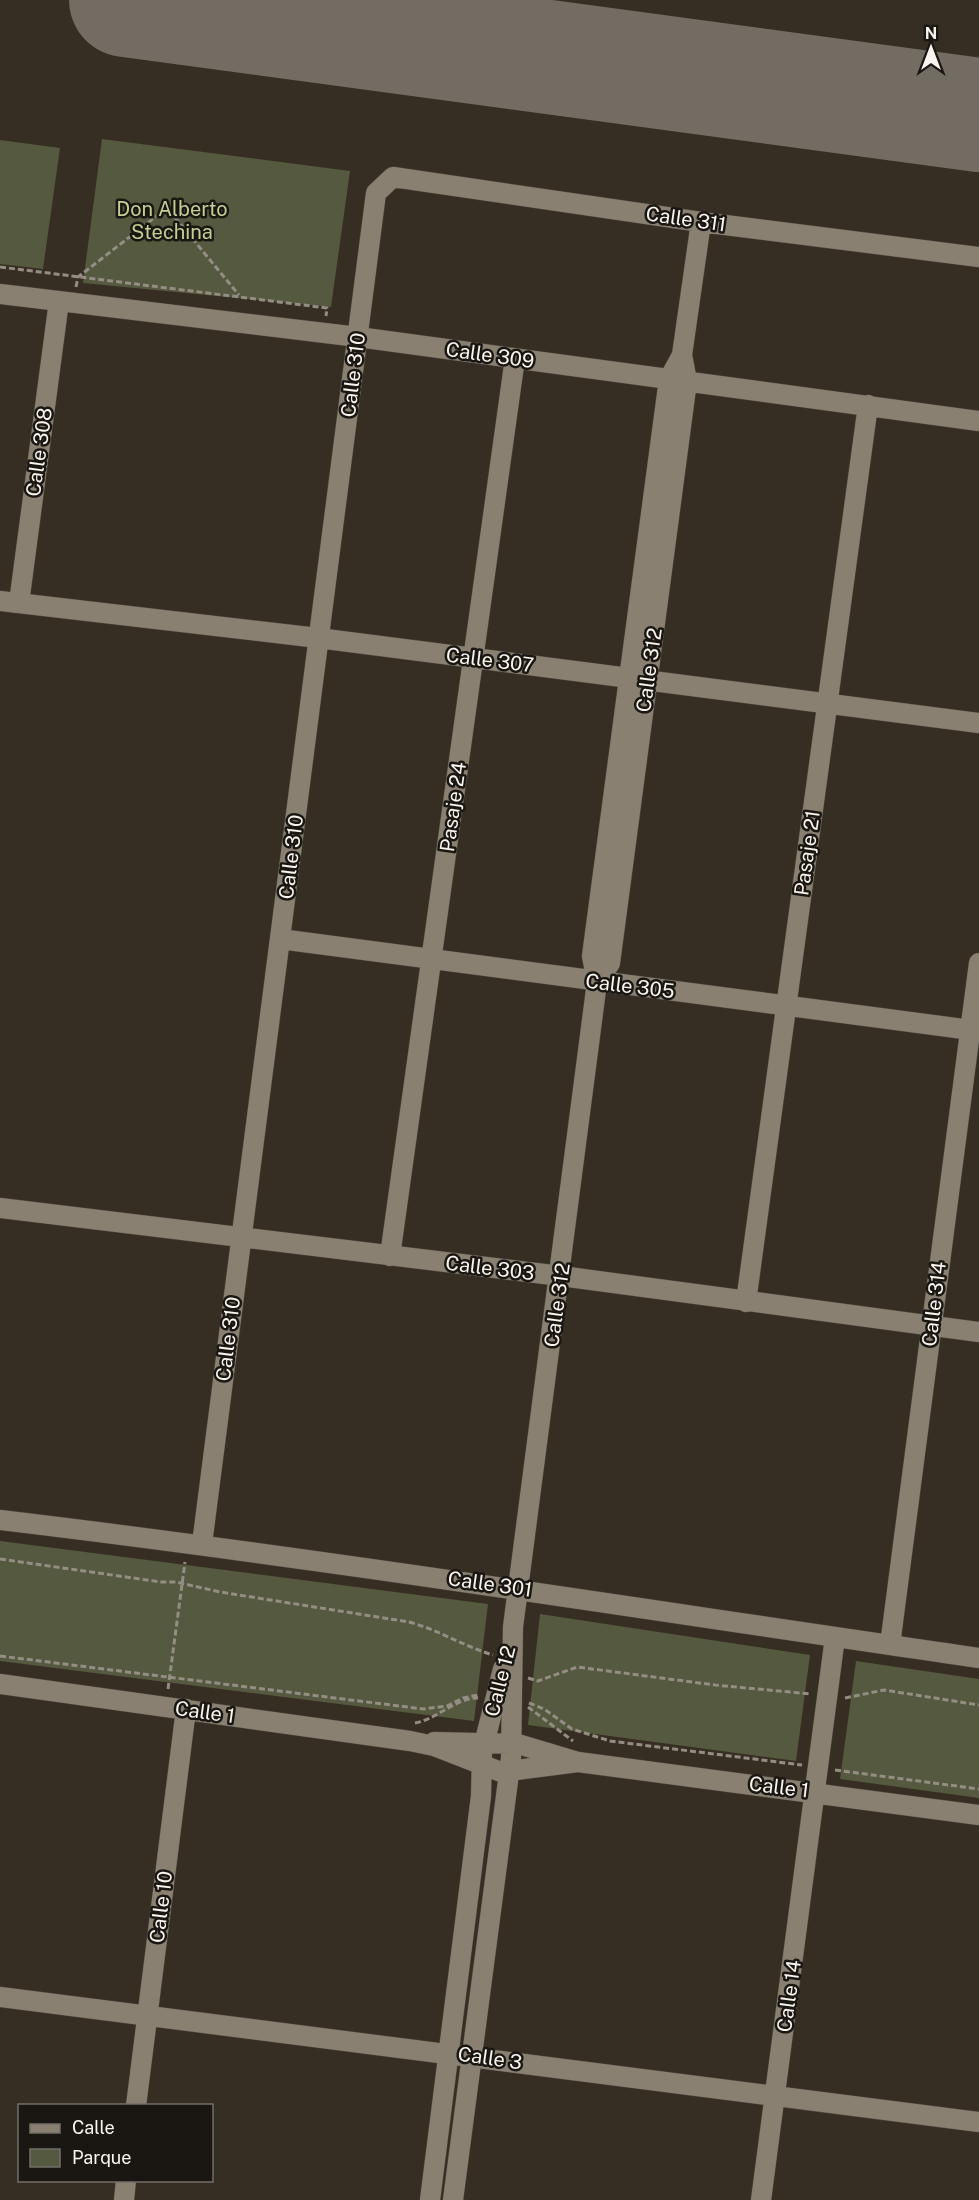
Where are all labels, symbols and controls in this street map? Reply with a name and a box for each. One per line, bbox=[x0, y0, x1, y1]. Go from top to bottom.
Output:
north arrow bbox=[901, 18, 961, 78]
text: N bbox=[925, 24, 937, 43]
park label: Don Alberto Stechina bbox=[116, 197, 228, 244]
street label: Calle 311 bbox=[644, 201, 728, 237]
street label: Calle 310 bbox=[336, 331, 370, 419]
street label: Calle 309 bbox=[444, 337, 536, 373]
street label: Calle 308 bbox=[21, 406, 57, 498]
street label: Calle 312 bbox=[631, 626, 667, 714]
street label: Calle 307 bbox=[445, 643, 535, 677]
street label: Pasaje 24 bbox=[435, 761, 471, 853]
street label: Pasaje 21 bbox=[789, 809, 825, 897]
street label: Calle 310 bbox=[274, 813, 308, 901]
street label: Calle 305 bbox=[584, 969, 676, 1003]
street label: Calle 303 bbox=[444, 1251, 536, 1285]
street label: Calle 314 bbox=[917, 1260, 951, 1348]
street label: Calle 312 bbox=[539, 1261, 575, 1349]
street label: Calle 310 bbox=[211, 1295, 245, 1383]
street label: Calle 301 bbox=[446, 1566, 534, 1602]
street label: Calle 12 bbox=[480, 1643, 520, 1719]
street label: Calle 1 bbox=[174, 1696, 236, 1728]
street label: Calle 1 bbox=[748, 1771, 810, 1803]
street label: Calle 10 bbox=[145, 1870, 177, 1944]
street label: Calle 14 bbox=[772, 1958, 806, 2034]
street label: Calle 3 bbox=[456, 2042, 524, 2074]
legend bbox=[18, 2104, 213, 2182]
text: Calle bbox=[72, 2117, 115, 2138]
text: Parque bbox=[72, 2147, 132, 2168]

